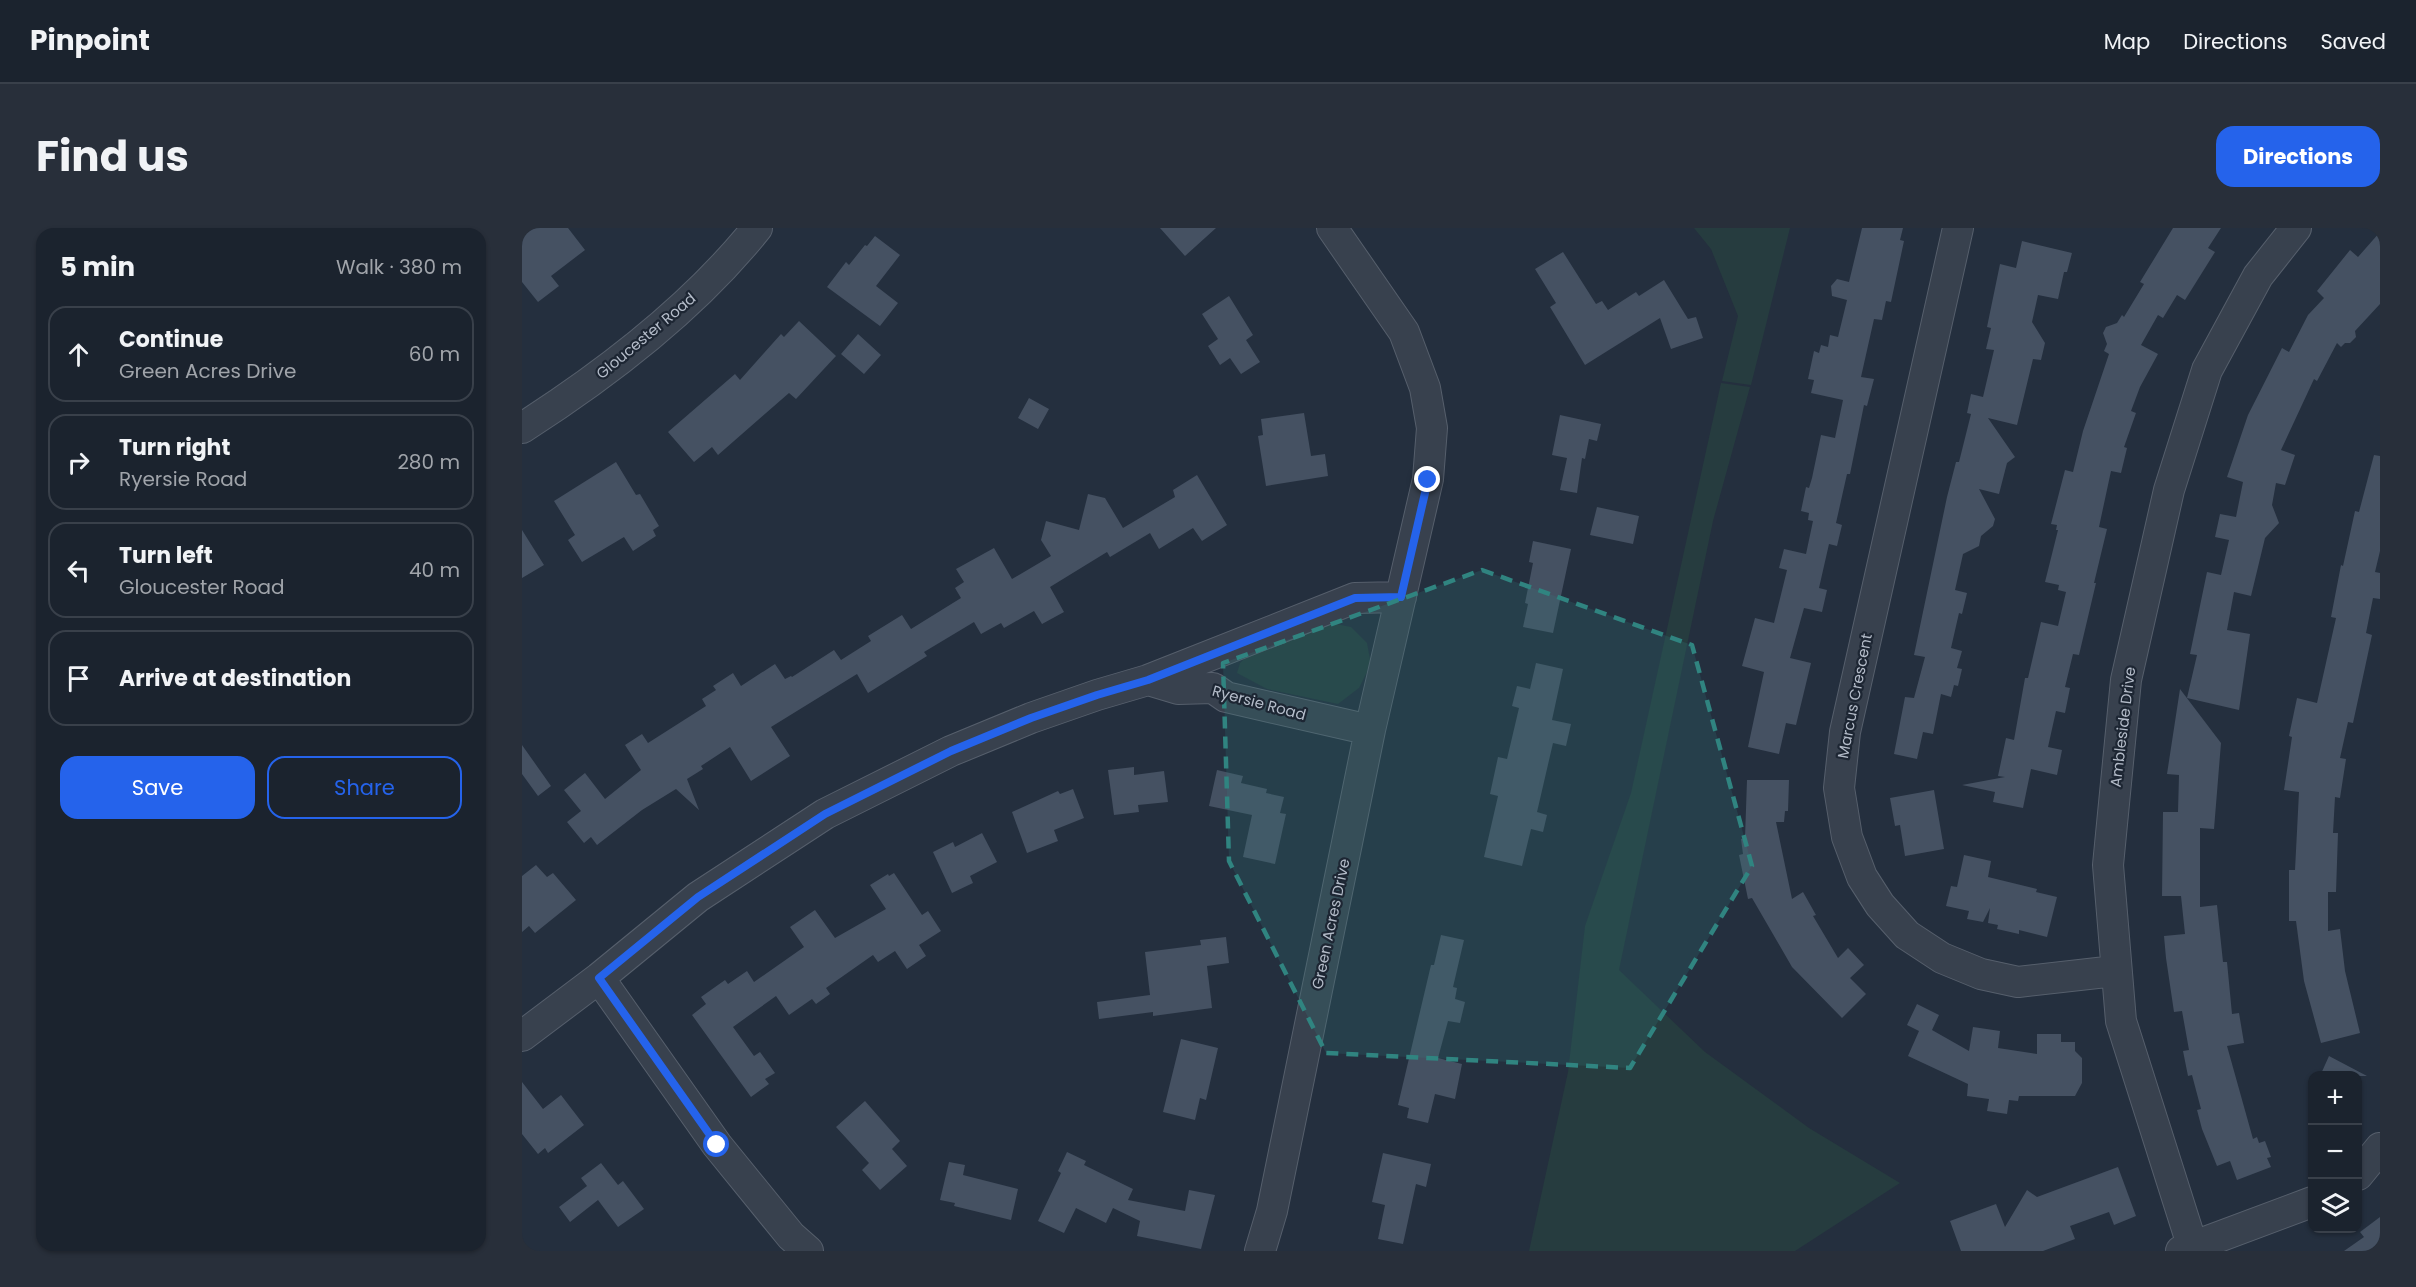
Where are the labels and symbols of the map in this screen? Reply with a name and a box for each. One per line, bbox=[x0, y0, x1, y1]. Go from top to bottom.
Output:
street label: Gloucester Road bbox=[591, 288, 700, 384]
route end bbox=[1414, 466, 1440, 492]
street label: Marcus Crescent bbox=[1832, 632, 1877, 760]
street label: Ambleside Drive bbox=[2105, 665, 2140, 788]
street label: Ryersie Road bbox=[1210, 680, 1308, 725]
street label: Green Acres Drive bbox=[1306, 857, 1355, 991]
route start bbox=[703, 1131, 729, 1157]

